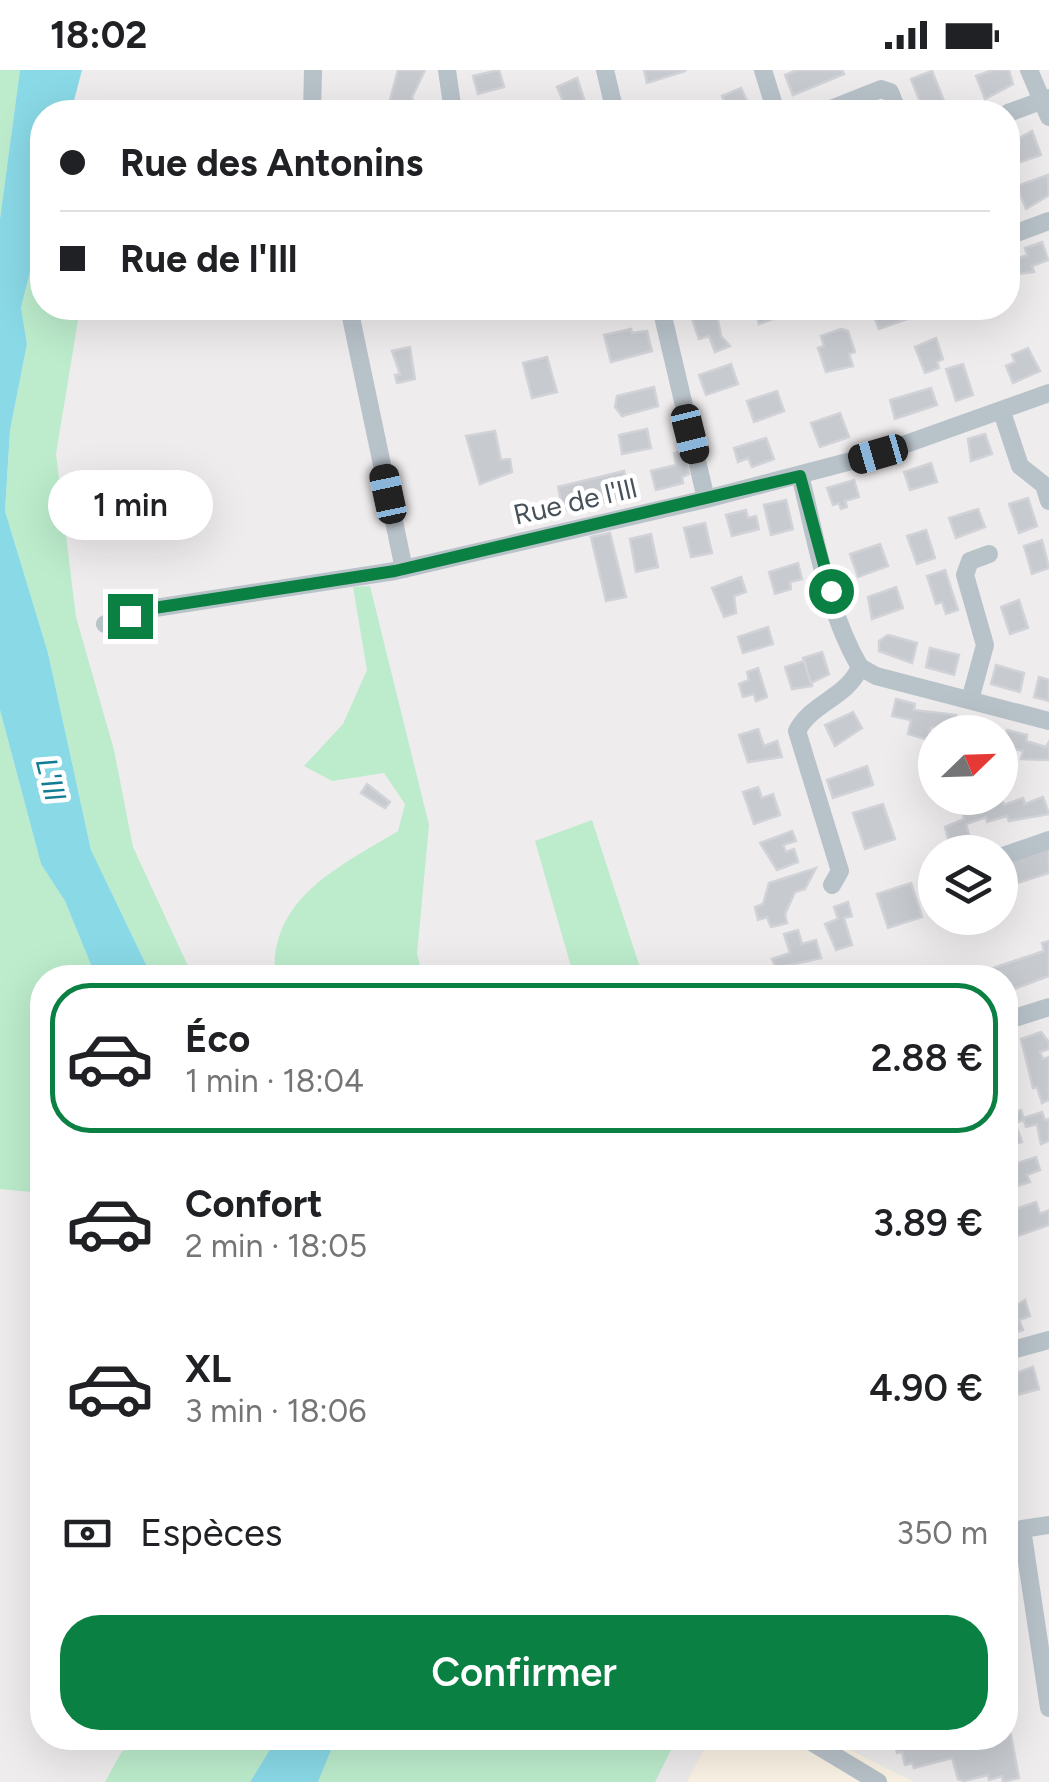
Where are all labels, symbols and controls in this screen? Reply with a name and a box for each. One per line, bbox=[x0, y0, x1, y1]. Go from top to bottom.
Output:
text: 18:02 bbox=[50, 12, 147, 58]
text: Rue des Antonins bbox=[120, 140, 423, 186]
text: Rue de l'Ill bbox=[120, 236, 297, 282]
car bbox=[668, 401, 712, 467]
car bbox=[845, 431, 911, 477]
car bbox=[367, 462, 409, 526]
street label: Rue de l'Ill bbox=[510, 470, 640, 532]
callout: 1 min bbox=[48, 471, 212, 541]
text: 1 min bbox=[93, 486, 168, 524]
route start bbox=[809, 569, 854, 614]
route end bbox=[108, 594, 153, 639]
north arrow bbox=[918, 715, 1018, 815]
map controls bbox=[918, 715, 1018, 935]
water label: L'Ill bbox=[28, 754, 74, 805]
button: layers bbox=[918, 835, 1018, 935]
icon: car bbox=[65, 1013, 155, 1103]
text: Éco bbox=[185, 1016, 250, 1062]
text: 2.88 € bbox=[871, 1035, 983, 1081]
text: 1 min · 18:04 bbox=[185, 1062, 364, 1100]
icon: car bbox=[65, 1178, 155, 1268]
text: Confort bbox=[185, 1181, 322, 1227]
text: 3.89 € bbox=[873, 1200, 983, 1246]
text: 2 min · 18:05 bbox=[185, 1227, 367, 1265]
icon: car bbox=[65, 1343, 155, 1433]
text: XL bbox=[185, 1346, 231, 1392]
text: 4.90 € bbox=[869, 1365, 983, 1411]
text: 3 min · 18:06 bbox=[185, 1392, 366, 1430]
icon: cash bbox=[60, 1506, 115, 1561]
text: Espèces bbox=[140, 1510, 282, 1556]
text: 350 m bbox=[897, 1514, 988, 1552]
button: Confirmer bbox=[60, 1615, 988, 1730]

